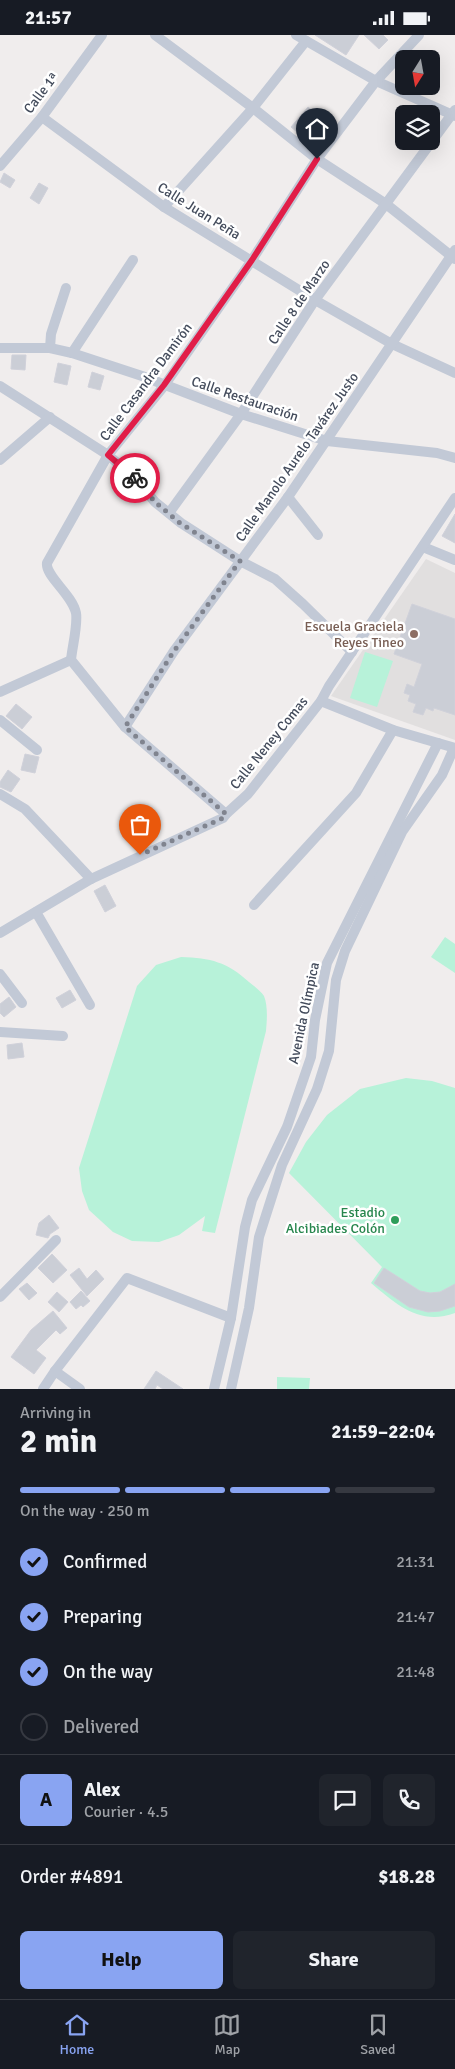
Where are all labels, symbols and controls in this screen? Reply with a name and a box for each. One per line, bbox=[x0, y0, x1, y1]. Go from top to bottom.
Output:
text: 21:57 bbox=[25, 6, 72, 30]
north arrow bbox=[395, 50, 440, 95]
map controls bbox=[395, 50, 440, 150]
street label: Calle 1ª bbox=[20, 69, 62, 117]
button: layers bbox=[395, 105, 440, 150]
pin bbox=[296, 108, 338, 159]
icon: home bbox=[303, 115, 331, 143]
street label: Calle Juan Peña bbox=[154, 179, 244, 243]
street label: Calle 8 de Marzo bbox=[264, 256, 334, 348]
street label: Calle Casandra Damirón bbox=[96, 320, 196, 444]
street label: Calle Manolo Aurelo Tavárez Justo bbox=[232, 369, 362, 545]
street label: Calle Restauración bbox=[189, 373, 301, 425]
courier bbox=[110, 453, 160, 503]
icon: bike bbox=[121, 464, 149, 492]
place label: Escuela Graciela Reyes Tineo bbox=[305, 618, 404, 651]
marker: Escuela Graciela Reyes Tineo bbox=[408, 628, 420, 640]
street label: Calle Neney Comas bbox=[226, 693, 312, 793]
pin bbox=[119, 804, 161, 855]
icon: bag bbox=[126, 811, 154, 839]
street label: Avenida Olímpica bbox=[285, 961, 323, 1065]
place label: Estadio Alcibiades Colón bbox=[286, 1204, 385, 1237]
marker: Estadio Alcibiades Colón bbox=[389, 1214, 401, 1226]
text: Arriving in bbox=[20, 1403, 91, 1423]
text: 21:59–22:04 bbox=[331, 1420, 435, 1444]
text: 2 min bbox=[20, 1422, 97, 1461]
text: On the way · 250 m bbox=[20, 1501, 150, 1521]
icon: check bbox=[20, 1548, 48, 1576]
text: Confirmed bbox=[63, 1550, 147, 1574]
text: 21:31 bbox=[396, 1552, 435, 1572]
icon: check bbox=[20, 1603, 48, 1631]
text: Preparing bbox=[63, 1605, 142, 1629]
text: 21:47 bbox=[396, 1607, 435, 1627]
icon: check bbox=[20, 1658, 48, 1686]
text: On the way bbox=[63, 1660, 153, 1684]
text: 21:48 bbox=[396, 1662, 435, 1682]
text: Delivered bbox=[63, 1715, 139, 1739]
button: chat bbox=[319, 1774, 371, 1826]
button: phone bbox=[383, 1774, 435, 1826]
text: Alex bbox=[84, 1778, 120, 1802]
text: A bbox=[40, 1788, 52, 1812]
text: Courier · 4.5 bbox=[84, 1802, 168, 1822]
text: Order #4891 bbox=[20, 1865, 123, 1889]
text: $18.28 bbox=[378, 1865, 435, 1889]
button: Help bbox=[20, 1931, 223, 1989]
button: Share bbox=[233, 1931, 435, 1989]
tab: Home bbox=[59, 2011, 94, 2058]
tab: Map bbox=[213, 2011, 241, 2058]
tab: Saved bbox=[360, 2011, 396, 2058]

